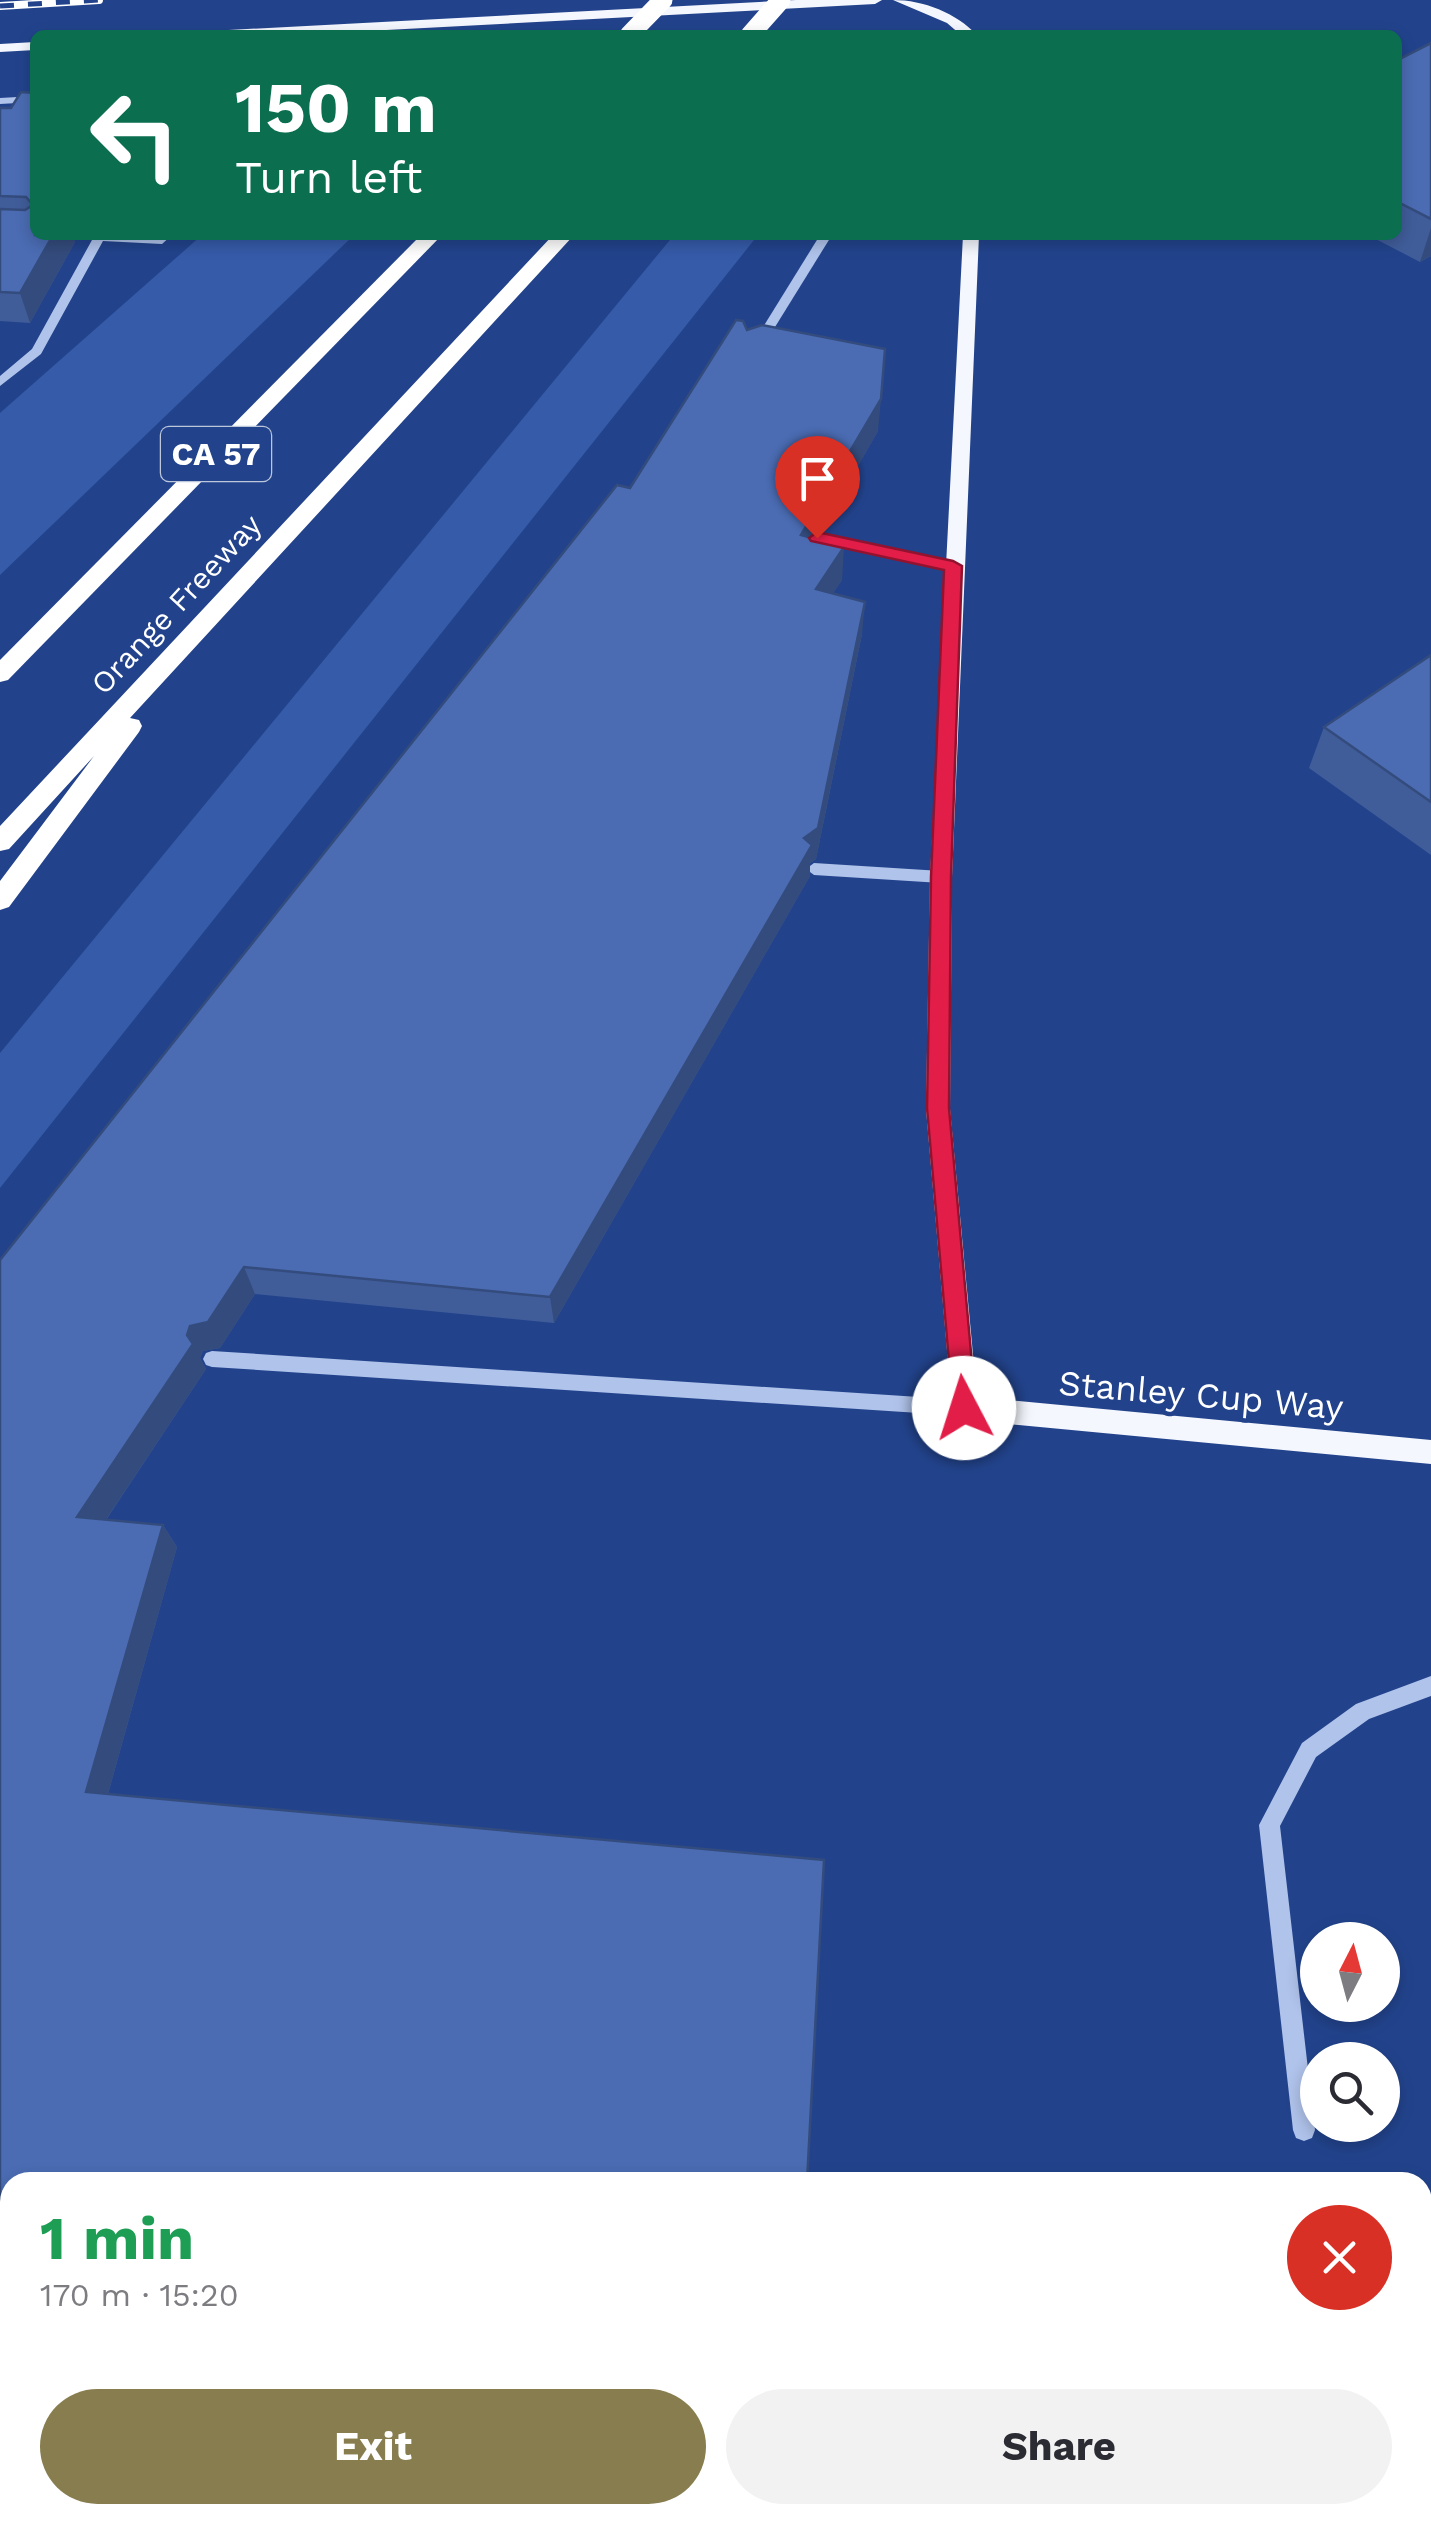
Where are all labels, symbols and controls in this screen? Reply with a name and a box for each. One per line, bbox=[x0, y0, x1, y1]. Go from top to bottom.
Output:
text: 150 m bbox=[235, 67, 437, 149]
icon: left bbox=[70, 70, 200, 200]
text: Turn left bbox=[235, 151, 422, 204]
road number: CA 57 bbox=[161, 427, 271, 481]
pin bbox=[775, 436, 860, 539]
icon: arrive bbox=[790, 451, 845, 506]
street label: Orange Freeway bbox=[84, 507, 268, 701]
position arrow bbox=[912, 1356, 1016, 1460]
street label: Stanley Cup Way bbox=[1057, 1362, 1345, 1428]
north arrow bbox=[1300, 1922, 1400, 2022]
map controls bbox=[1300, 1922, 1400, 2142]
button: search bbox=[1300, 2042, 1400, 2142]
text: 1 min bbox=[40, 2203, 194, 2274]
button: close bbox=[1287, 2205, 1392, 2310]
text: 170 m · 15:20 bbox=[40, 2276, 239, 2314]
button: Exit bbox=[40, 2389, 706, 2504]
button: Share bbox=[726, 2389, 1392, 2504]

